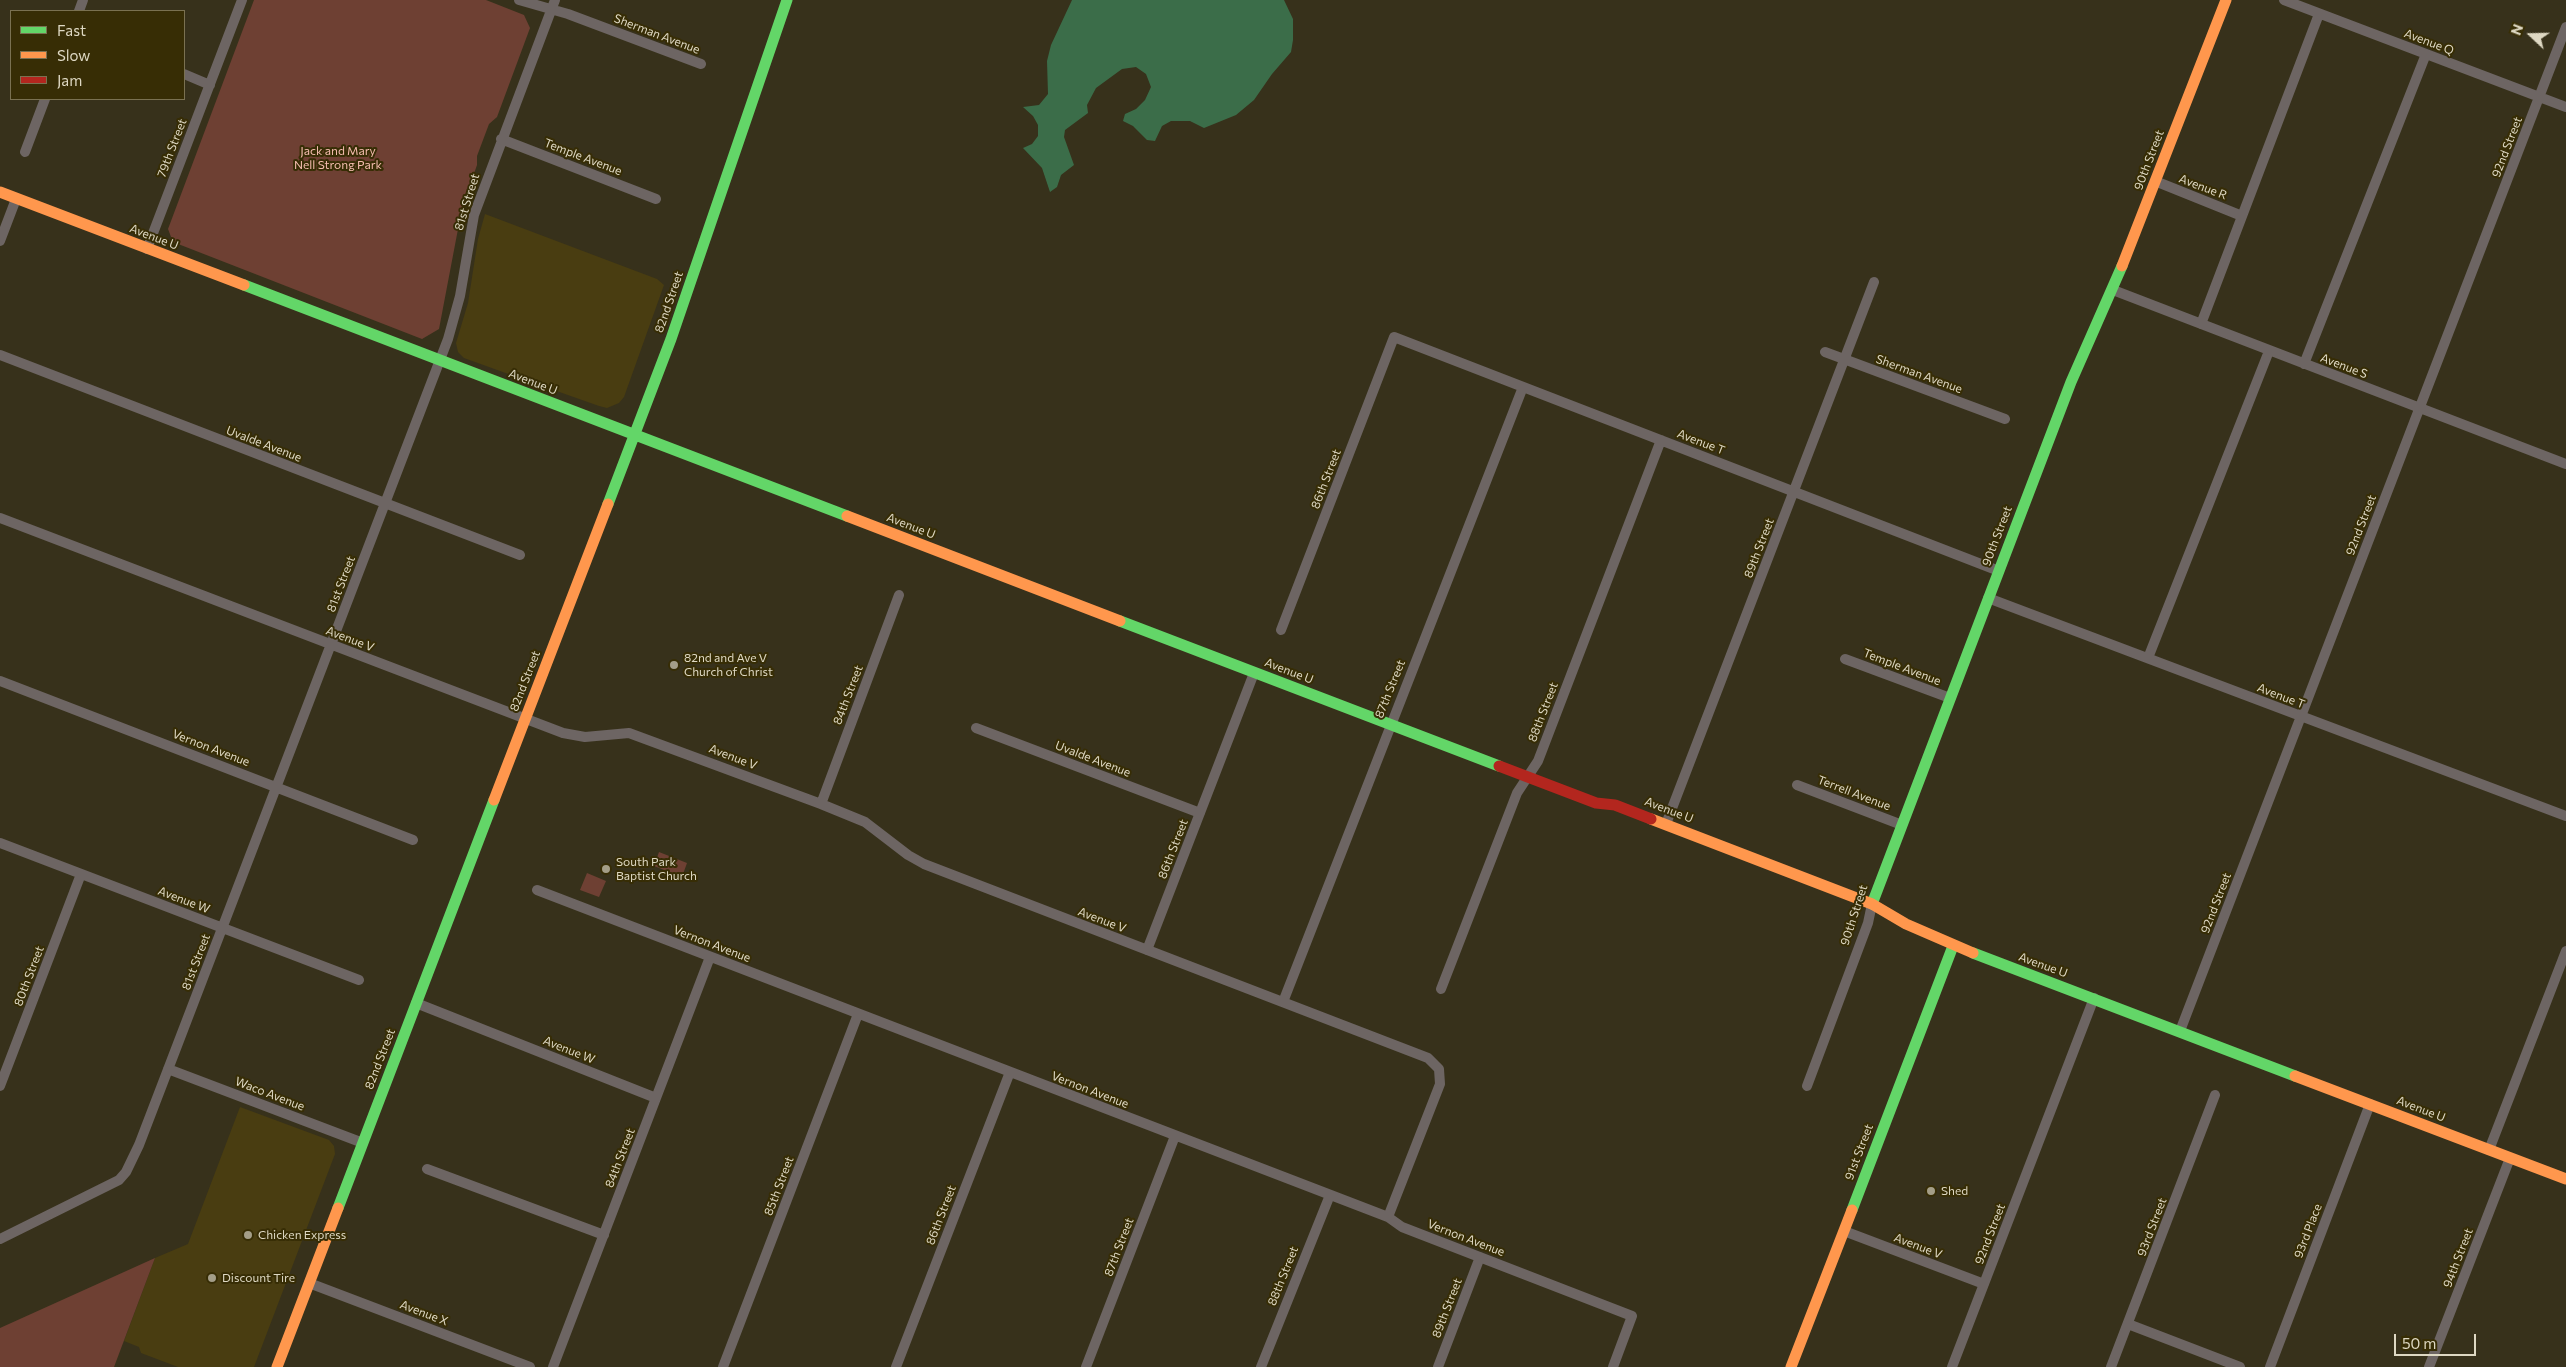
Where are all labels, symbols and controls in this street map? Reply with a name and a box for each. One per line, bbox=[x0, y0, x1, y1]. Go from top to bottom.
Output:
legend bbox=[10, 10, 185, 100]
north arrow bbox=[2506, 10, 2556, 60]
street label: Sherman Avenue bbox=[612, 11, 702, 57]
text: Fast bbox=[57, 21, 86, 39]
text: N bbox=[2507, 21, 2526, 37]
street label: Avenue Q bbox=[2402, 26, 2456, 58]
text: Slow bbox=[57, 46, 90, 64]
text: Jam bbox=[57, 71, 82, 89]
street label: 92nd Street bbox=[2489, 115, 2525, 179]
street label: 79th Street bbox=[154, 117, 190, 179]
street label: 90th Street bbox=[2131, 128, 2167, 192]
street label: Temple Avenue bbox=[542, 136, 624, 178]
park label: Jack and Mary Nell Strong Park bbox=[294, 144, 382, 172]
street label: Avenue R bbox=[2177, 171, 2229, 203]
street label: 81st Street bbox=[451, 172, 483, 232]
street label: Avenue U bbox=[128, 221, 180, 253]
street label: 82nd Street bbox=[652, 269, 686, 335]
street label: Avenue S bbox=[2318, 350, 2370, 382]
street label: Sherman Avenue bbox=[1874, 352, 1964, 396]
street label: Avenue U bbox=[507, 366, 559, 398]
street label: Uvalde Avenue bbox=[224, 423, 304, 465]
street label: Avenue T bbox=[1675, 426, 1727, 458]
street label: 86th Street bbox=[1308, 447, 1344, 511]
street label: 92nd Street bbox=[2343, 493, 2379, 557]
street label: 90th Street bbox=[1979, 504, 2015, 568]
street label: Avenue U bbox=[885, 510, 937, 542]
street label: 89th Street bbox=[1741, 516, 1777, 580]
street label: 81st Street bbox=[324, 554, 358, 614]
street label: Avenue V bbox=[324, 623, 376, 655]
street label: Temple Avenue bbox=[1861, 646, 1943, 688]
street label: 82nd Street bbox=[507, 649, 543, 713]
place label: 82nd and Ave V Church of Christ bbox=[684, 651, 773, 679]
street label: Avenue U bbox=[1263, 655, 1315, 687]
street label: 87th Street bbox=[1372, 658, 1408, 720]
marker: 82nd and Ave V Church of Christ bbox=[668, 659, 680, 671]
street label: 84th Street bbox=[830, 663, 866, 727]
street label: 88th Street bbox=[1525, 680, 1561, 744]
street label: Avenue T bbox=[2255, 680, 2307, 712]
street label: Vernon Avenue bbox=[170, 727, 252, 769]
street label: Uvalde Avenue bbox=[1053, 738, 1133, 780]
street label: Avenue V bbox=[707, 741, 759, 773]
street label: Terrell Avenue bbox=[1815, 772, 1893, 814]
street label: Avenue U bbox=[1643, 794, 1695, 826]
street label: 86th Street bbox=[1155, 817, 1191, 881]
place label: South Park Baptist Church bbox=[616, 855, 697, 883]
marker: South Park Baptist Church bbox=[600, 863, 612, 875]
street label: 92nd Street bbox=[2198, 871, 2234, 935]
street label: 90th Street bbox=[1837, 883, 1871, 947]
street label: Avenue W bbox=[156, 884, 212, 916]
street label: Avenue V bbox=[1076, 904, 1128, 936]
street label: Vernon Avenue bbox=[671, 923, 753, 965]
street label: 81st Street bbox=[179, 932, 213, 992]
street label: 80th Street bbox=[11, 944, 47, 1008]
street label: Avenue U bbox=[2017, 950, 2069, 980]
street label: 82nd Street bbox=[362, 1027, 398, 1091]
street label: Avenue W bbox=[541, 1033, 597, 1067]
street label: Vernon Avenue bbox=[1049, 1069, 1131, 1111]
street label: Waco Avenue bbox=[233, 1074, 307, 1114]
street label: Avenue U bbox=[2395, 1093, 2447, 1125]
street label: 91st Street bbox=[1842, 1122, 1876, 1182]
street label: 84th Street bbox=[602, 1126, 638, 1190]
street label: 85th Street bbox=[761, 1154, 797, 1218]
street label: 86th Street bbox=[923, 1183, 959, 1247]
place label: Shed bbox=[1941, 1184, 1968, 1198]
marker: Shed bbox=[1925, 1185, 1937, 1197]
street label: 93rd Street bbox=[2134, 1196, 2170, 1258]
street label: 92nd Street bbox=[1972, 1202, 2008, 1266]
street label: 93rd Place bbox=[2291, 1202, 2325, 1260]
street label: 87th Street bbox=[1101, 1216, 1137, 1278]
street label: Vernon Avenue bbox=[1425, 1217, 1507, 1259]
street label: 94th Street bbox=[2440, 1226, 2476, 1290]
place label: Chicken Express bbox=[258, 1228, 346, 1242]
marker: Chicken Express bbox=[242, 1229, 254, 1241]
street label: Avenue V bbox=[1892, 1230, 1944, 1262]
street label: 88th Street bbox=[1265, 1244, 1301, 1308]
place label: Discount Tire bbox=[222, 1271, 295, 1285]
marker: Discount Tire bbox=[206, 1272, 218, 1284]
street label: 89th Street bbox=[1429, 1276, 1465, 1340]
street label: Avenue X bbox=[398, 1297, 450, 1329]
scale bar bbox=[2396, 1324, 2478, 1356]
text: 50 m bbox=[2402, 1334, 2436, 1352]

